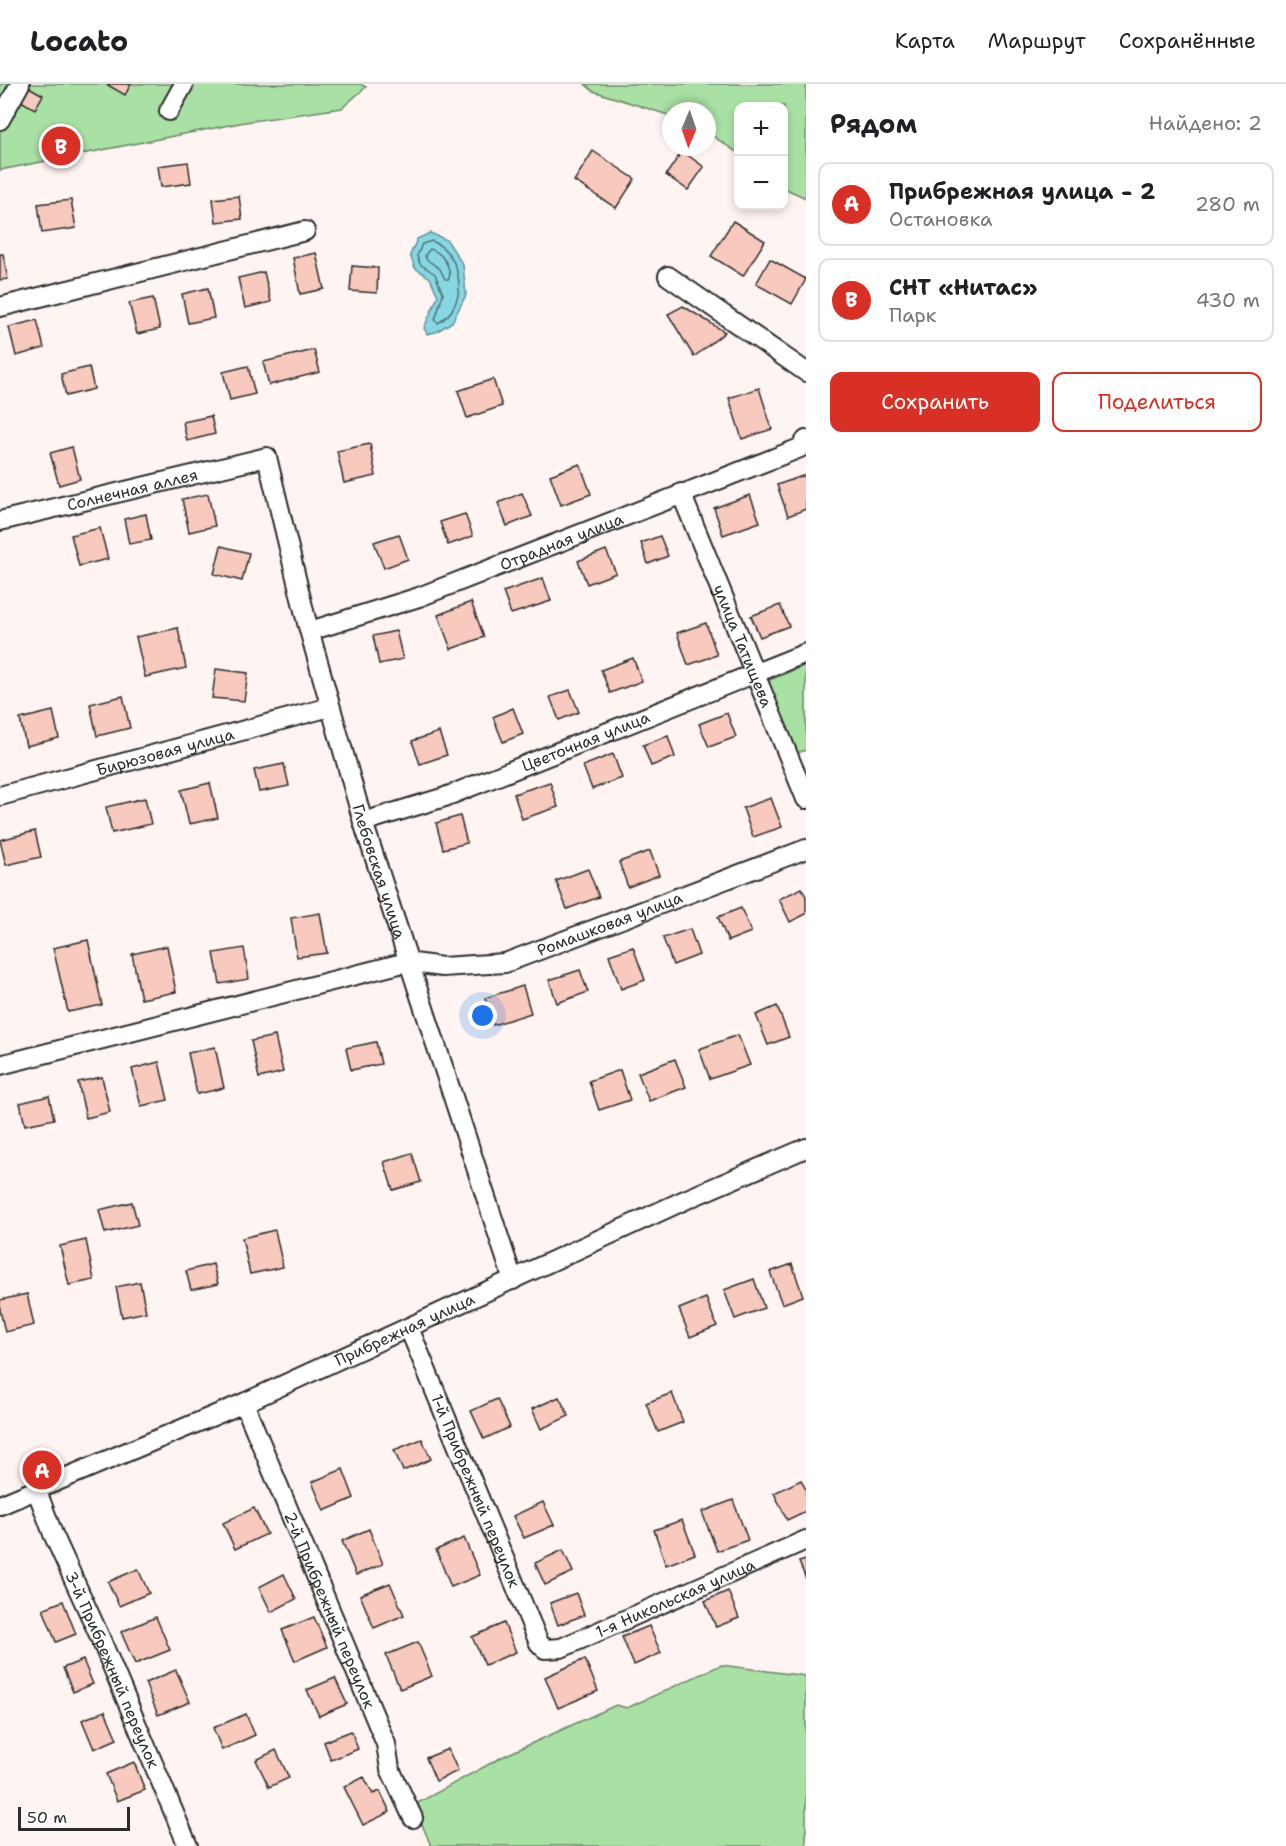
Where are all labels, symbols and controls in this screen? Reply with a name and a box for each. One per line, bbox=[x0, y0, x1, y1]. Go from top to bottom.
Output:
text: Locato bbox=[30, 22, 128, 60]
text: Карта bbox=[895, 27, 955, 55]
text: Маршрут bbox=[988, 27, 1086, 55]
text: Сохранённые bbox=[1119, 27, 1256, 55]
north arrow bbox=[662, 102, 716, 156]
map controls bbox=[734, 102, 788, 210]
button: + bbox=[734, 102, 788, 156]
text: Рядом bbox=[830, 106, 917, 141]
text: Найдено: 2 bbox=[1149, 110, 1262, 136]
pin: B bbox=[42, 124, 80, 168]
button: − bbox=[734, 156, 788, 210]
text: Прибрежная улица - 2 bbox=[889, 177, 1155, 206]
text: A bbox=[844, 191, 859, 217]
text: 280 m bbox=[1195, 191, 1260, 217]
text: Остановка bbox=[889, 206, 993, 232]
text: СНТ «Нитас» bbox=[889, 273, 1037, 302]
text: B bbox=[845, 287, 858, 313]
text: 430 m bbox=[1196, 287, 1260, 313]
text: Парк bbox=[889, 302, 936, 328]
button: Сохранить bbox=[830, 372, 1040, 432]
button: Поделиться bbox=[1052, 372, 1262, 432]
street label: Солнечная аллея bbox=[65, 463, 200, 515]
street label: Отрадная улица bbox=[497, 508, 626, 575]
street label: улица Татищева bbox=[709, 581, 778, 710]
street label: Цветочная улица bbox=[518, 706, 653, 776]
street label: Бирюзовая улица bbox=[94, 723, 236, 780]
street label: Глебовская улица bbox=[348, 801, 411, 942]
street label: Ромашковая улица bbox=[534, 886, 685, 960]
your location bbox=[468, 1001, 497, 1030]
street label: Прибрежная улица bbox=[331, 1288, 478, 1370]
street label: 1-й Прибрежный переулок bbox=[427, 1391, 526, 1591]
pin: A bbox=[22, 1448, 62, 1492]
street label: 2-й Прибрежный переулок bbox=[280, 1508, 381, 1712]
street label: 1-я Никольская улица bbox=[592, 1553, 758, 1642]
street label: 3-й Прибрежный переулок bbox=[61, 1568, 165, 1772]
scale bar bbox=[18, 1804, 130, 1832]
text: 50 m bbox=[27, 1807, 67, 1828]

